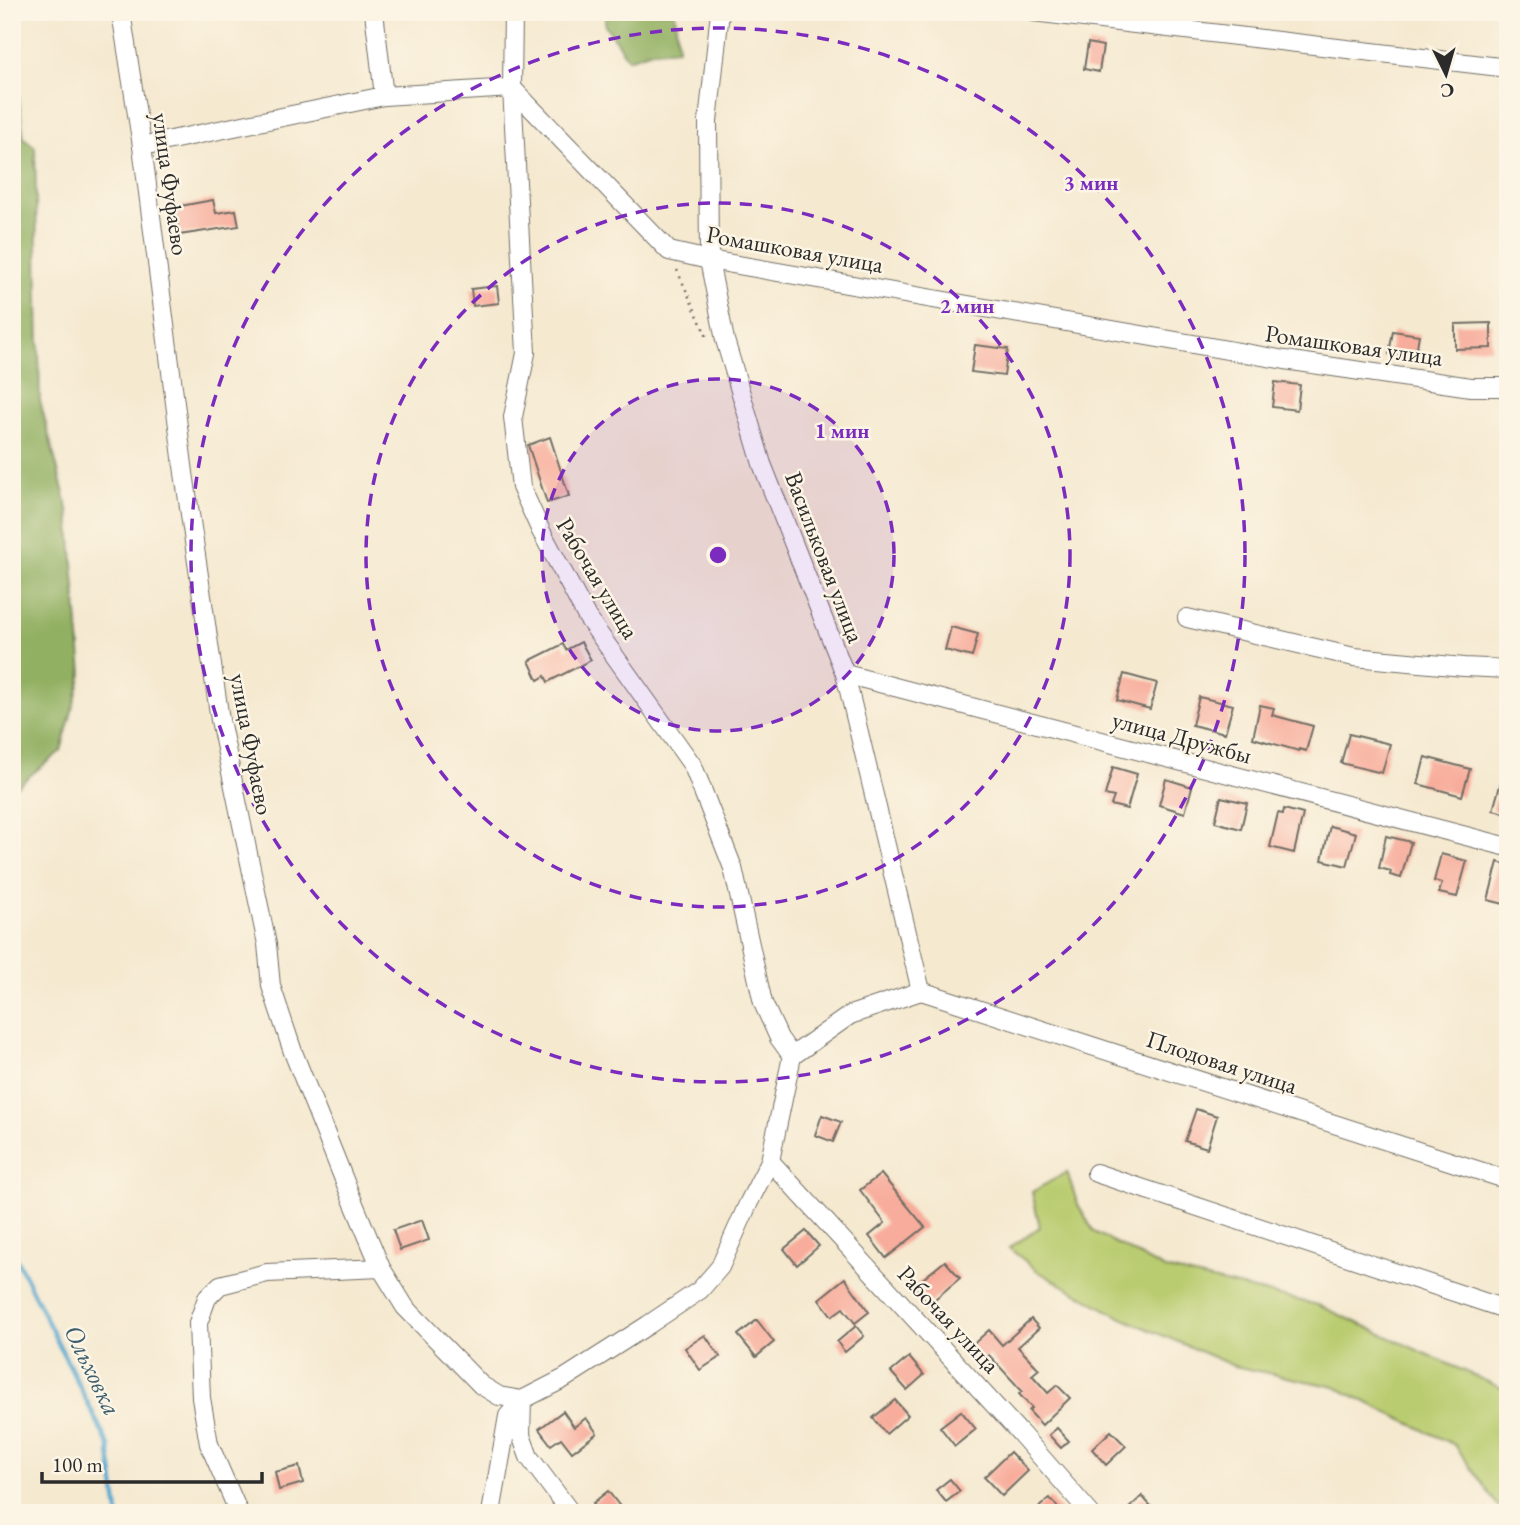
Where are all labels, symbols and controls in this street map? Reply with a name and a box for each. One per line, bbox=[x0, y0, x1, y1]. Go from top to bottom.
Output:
north arrow bbox=[1412, 38, 1482, 108]
text: С bbox=[1440, 77, 1455, 103]
street label: улица Фуфаево bbox=[146, 111, 196, 257]
text: 3 мин bbox=[1064, 169, 1118, 196]
street label: Ромашковая улица bbox=[704, 218, 886, 280]
text: 2 мин bbox=[940, 292, 994, 319]
street label: Ромашковая улица bbox=[1263, 317, 1445, 373]
text: 1 мин bbox=[815, 417, 869, 444]
street label: Васильковая улица bbox=[778, 467, 872, 647]
street label: Рабочая улица bbox=[550, 512, 647, 645]
centre of rings bbox=[706, 543, 730, 567]
street label: улица Фуфаево bbox=[223, 671, 281, 818]
street label: улица Дружбы bbox=[1109, 704, 1255, 771]
street label: Плодовая улица bbox=[1143, 1023, 1302, 1101]
street label: Рабочая улица bbox=[891, 1259, 1007, 1380]
water label: Ольховка bbox=[56, 1319, 130, 1421]
scale bar bbox=[42, 1441, 262, 1485]
text: 100 m bbox=[52, 1451, 103, 1478]

